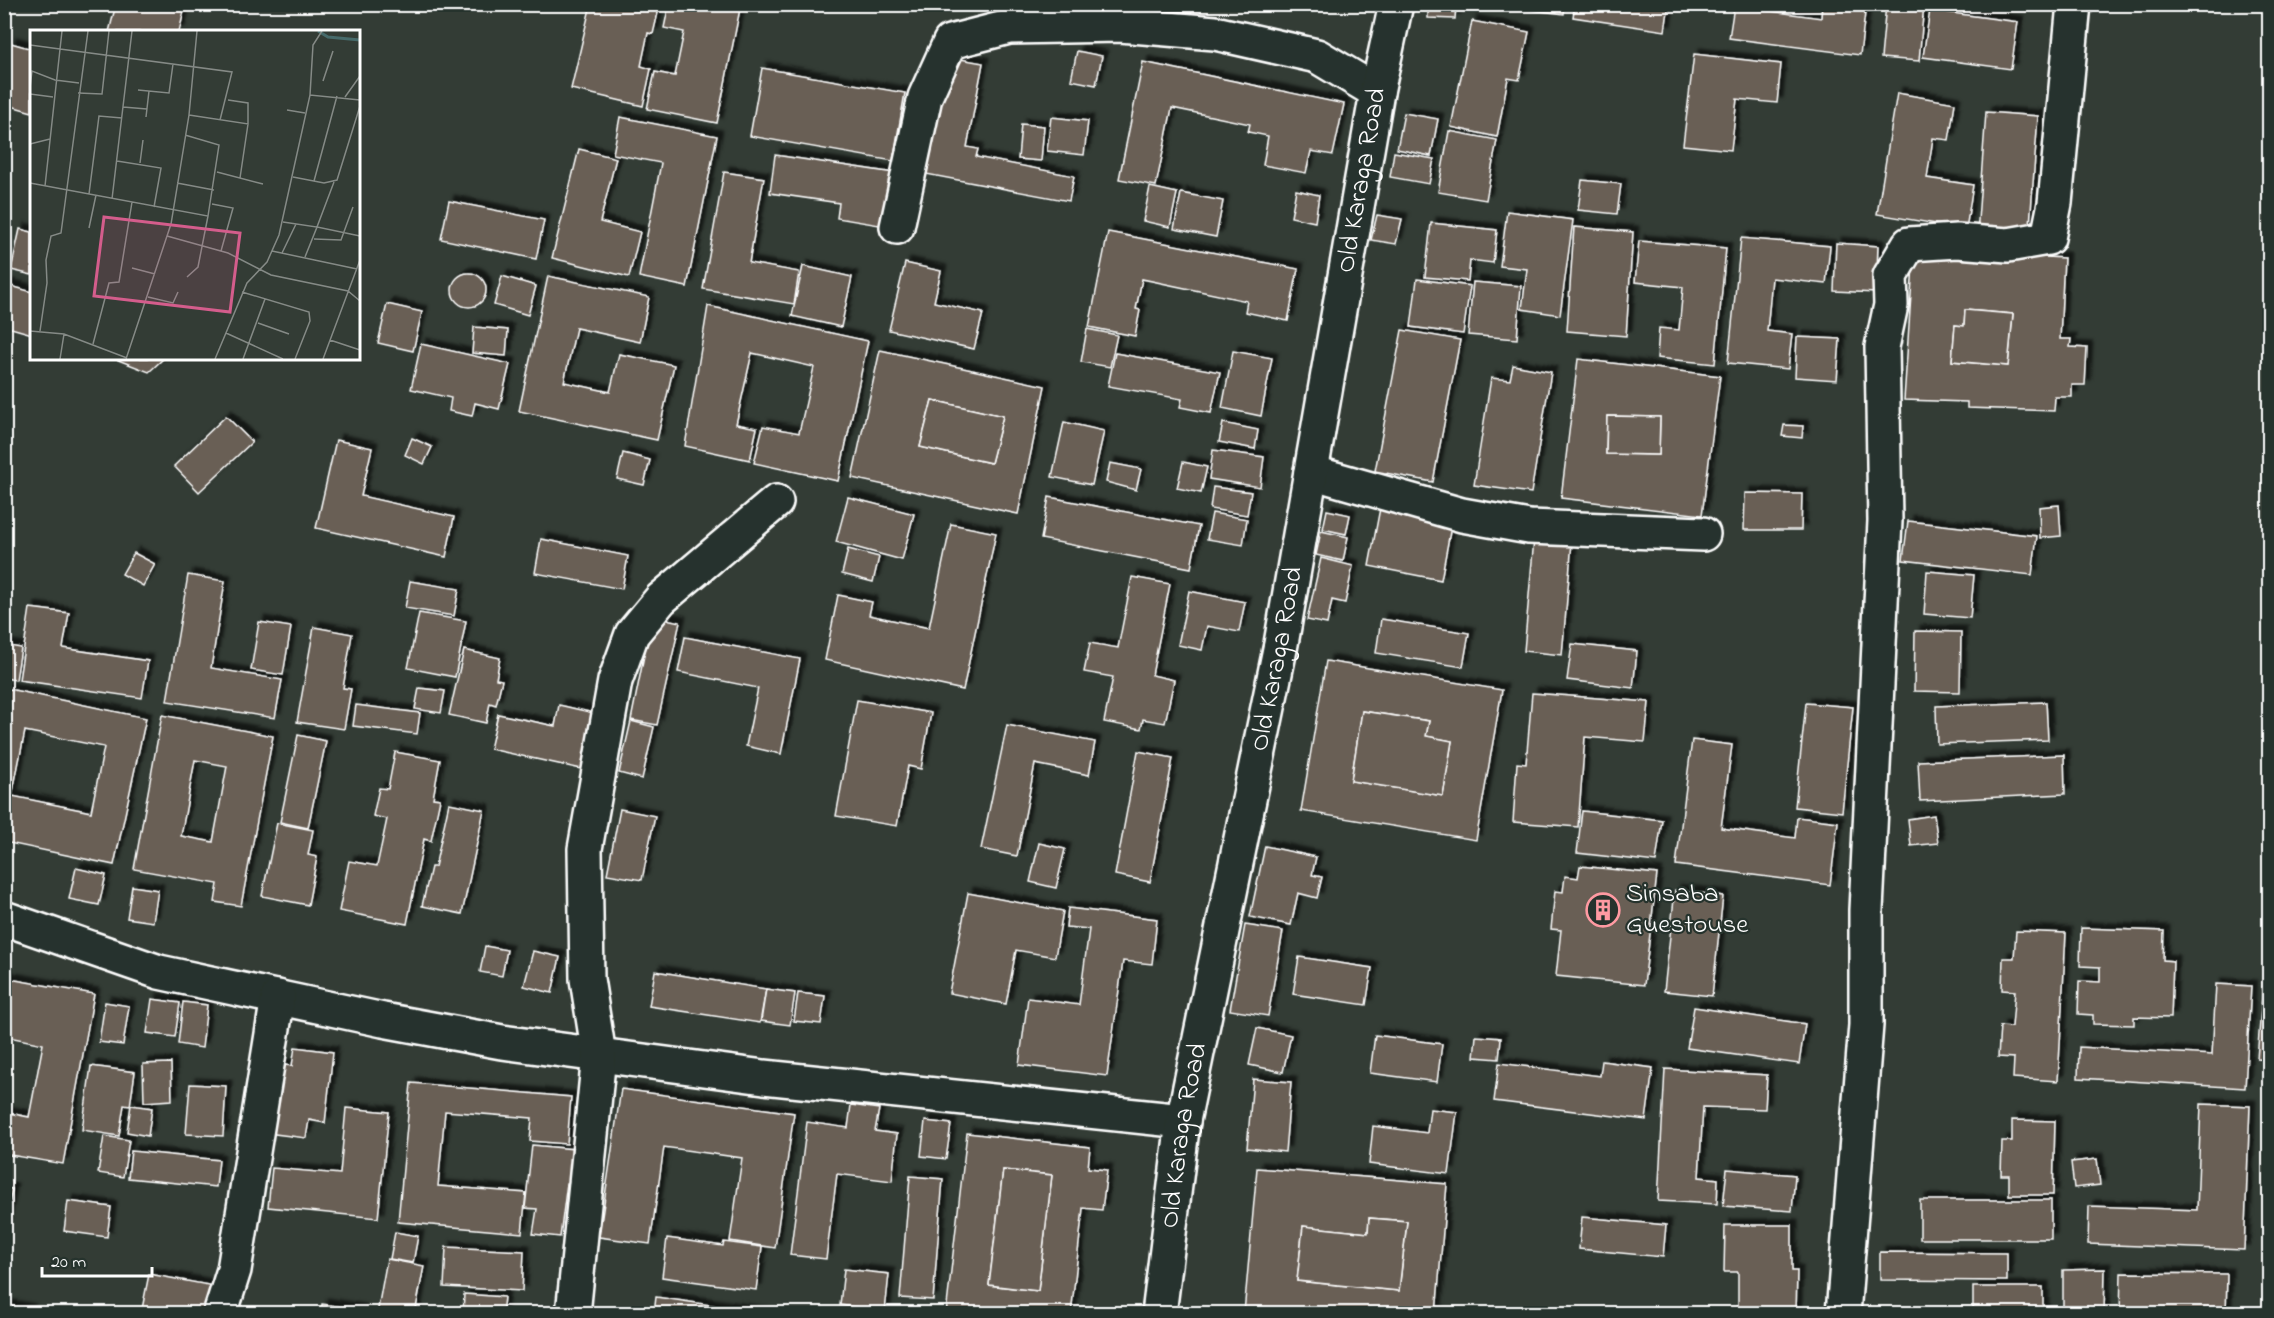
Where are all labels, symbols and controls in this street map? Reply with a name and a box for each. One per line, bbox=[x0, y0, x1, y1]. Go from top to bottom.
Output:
inset map bbox=[30, 30, 360, 360]
street label: Old Karaga Road bbox=[1326, 85, 1397, 276]
street label: Old Karaga Road bbox=[1240, 564, 1314, 755]
place label: Sinsaba Guestouse bbox=[1626, 875, 1749, 945]
building icon: Sinsaba Guestouse bbox=[1585, 892, 1621, 928]
street label: Old Karaga Road bbox=[1150, 1040, 1218, 1231]
scale bar bbox=[42, 1240, 152, 1278]
text: 20 m bbox=[51, 1250, 86, 1276]

